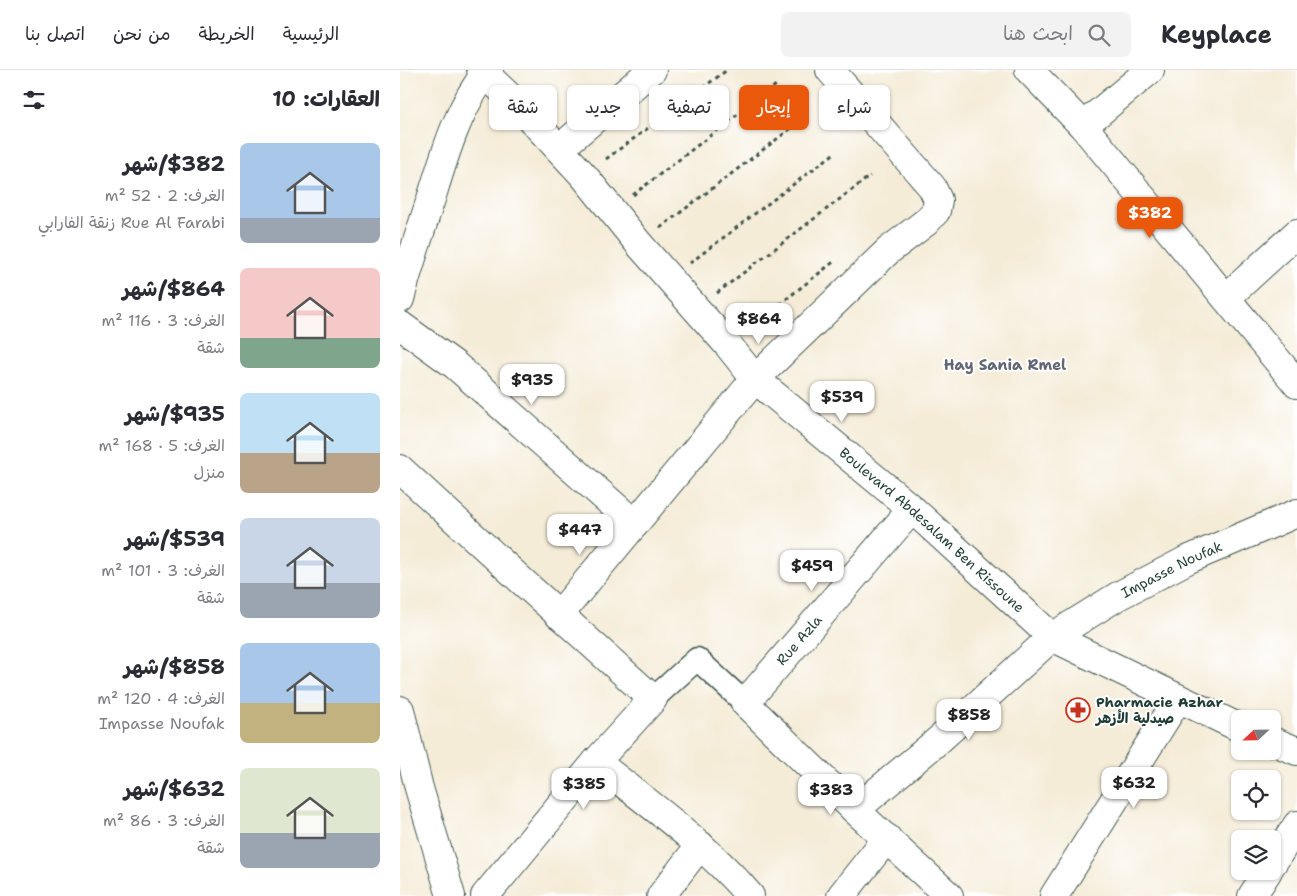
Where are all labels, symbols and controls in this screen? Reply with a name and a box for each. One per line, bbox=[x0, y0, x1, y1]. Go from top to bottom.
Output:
search box bbox=[781, 12, 1131, 57]
text: Keyplace bbox=[1161, 19, 1272, 51]
text: ابحث هنا bbox=[1003, 21, 1073, 46]
icon: search bbox=[1085, 21, 1113, 49]
text: اتصل بنا bbox=[25, 22, 85, 46]
text: من نحن bbox=[113, 22, 171, 46]
text: الخريطة bbox=[199, 22, 255, 46]
text: الرئيسية bbox=[283, 22, 339, 46]
text: العقارات: 10 bbox=[272, 85, 380, 113]
chip: شقة bbox=[489, 85, 557, 130]
chip: جديد bbox=[567, 85, 639, 130]
chip: تصفية bbox=[649, 85, 729, 130]
chip: إيجار bbox=[739, 85, 809, 130]
chip: شراء bbox=[819, 85, 890, 130]
icon: filters bbox=[20, 86, 48, 114]
text: $382/شهر bbox=[123, 150, 225, 178]
icon: home bbox=[280, 163, 340, 223]
text: الغرف: 2 · 52 m² bbox=[105, 185, 225, 206]
pin: $382 bbox=[1120, 196, 1180, 239]
text: $382 bbox=[1128, 202, 1172, 223]
text: Rue Al Farabi زنقة الفارابي bbox=[38, 212, 225, 233]
text: $864/شهر bbox=[123, 275, 225, 303]
icon: home bbox=[280, 288, 340, 348]
pin: $864 bbox=[729, 302, 789, 345]
text: $864 bbox=[737, 308, 781, 329]
text: الغرف: 3 · 116 m² bbox=[101, 310, 225, 331]
text: شقة bbox=[197, 337, 225, 358]
district label: Hay Sania Rmel bbox=[944, 355, 1066, 375]
pin: $935 bbox=[502, 364, 562, 406]
text: $935 bbox=[511, 369, 553, 390]
pin: $539 bbox=[812, 380, 872, 423]
text: $539 bbox=[821, 386, 863, 407]
text: $935/شهر bbox=[125, 400, 225, 428]
icon: home bbox=[280, 413, 340, 473]
text: الغرف: 5 · 168 m² bbox=[98, 435, 225, 456]
street label: Boulevard Abdesalam Ben Rissoune bbox=[836, 444, 1028, 616]
text: منزل bbox=[193, 462, 225, 483]
pin: $447 bbox=[550, 514, 610, 556]
text: $447 bbox=[558, 519, 602, 540]
text: $539/شهر bbox=[125, 525, 225, 553]
street label: Impasse Noufak bbox=[1118, 537, 1225, 602]
icon: home bbox=[280, 538, 340, 598]
pin: $459 bbox=[782, 550, 842, 592]
text: $459 bbox=[791, 555, 833, 576]
text: الغرف: 3 · 101 m² bbox=[101, 560, 225, 581]
text: شقة bbox=[197, 587, 225, 608]
street label: Rue Azla bbox=[772, 611, 826, 669]
text: $858/شهر bbox=[124, 653, 225, 681]
icon: home bbox=[280, 663, 340, 723]
text: الغرف: 4 · 120 m² bbox=[97, 688, 225, 709]
place label: Pharmacie Azhar صيدلية الأزهر bbox=[1094, 693, 1223, 727]
pharmacy icon: Pharmacie Azhar صيدلية الأزهر bbox=[1065, 697, 1091, 723]
pin: $858 bbox=[939, 698, 999, 741]
text: $858 bbox=[947, 704, 991, 725]
north arrow bbox=[1231, 710, 1281, 760]
map controls bbox=[1231, 710, 1281, 880]
text: Impasse Noufak bbox=[99, 713, 225, 734]
pin: $632 bbox=[1104, 766, 1164, 809]
pin: $385 bbox=[554, 768, 614, 810]
button: locate bbox=[1231, 770, 1281, 820]
text: $632 bbox=[1112, 772, 1156, 793]
text: $385 bbox=[562, 773, 606, 794]
pin: $383 bbox=[801, 774, 861, 816]
text: $632/شهر bbox=[124, 775, 225, 803]
text: $383 bbox=[809, 779, 853, 800]
icon: home bbox=[280, 788, 340, 848]
text: الغرف: 3 · 86 m² bbox=[103, 810, 225, 831]
button: layers bbox=[1231, 830, 1281, 880]
text: شقة bbox=[197, 837, 225, 858]

